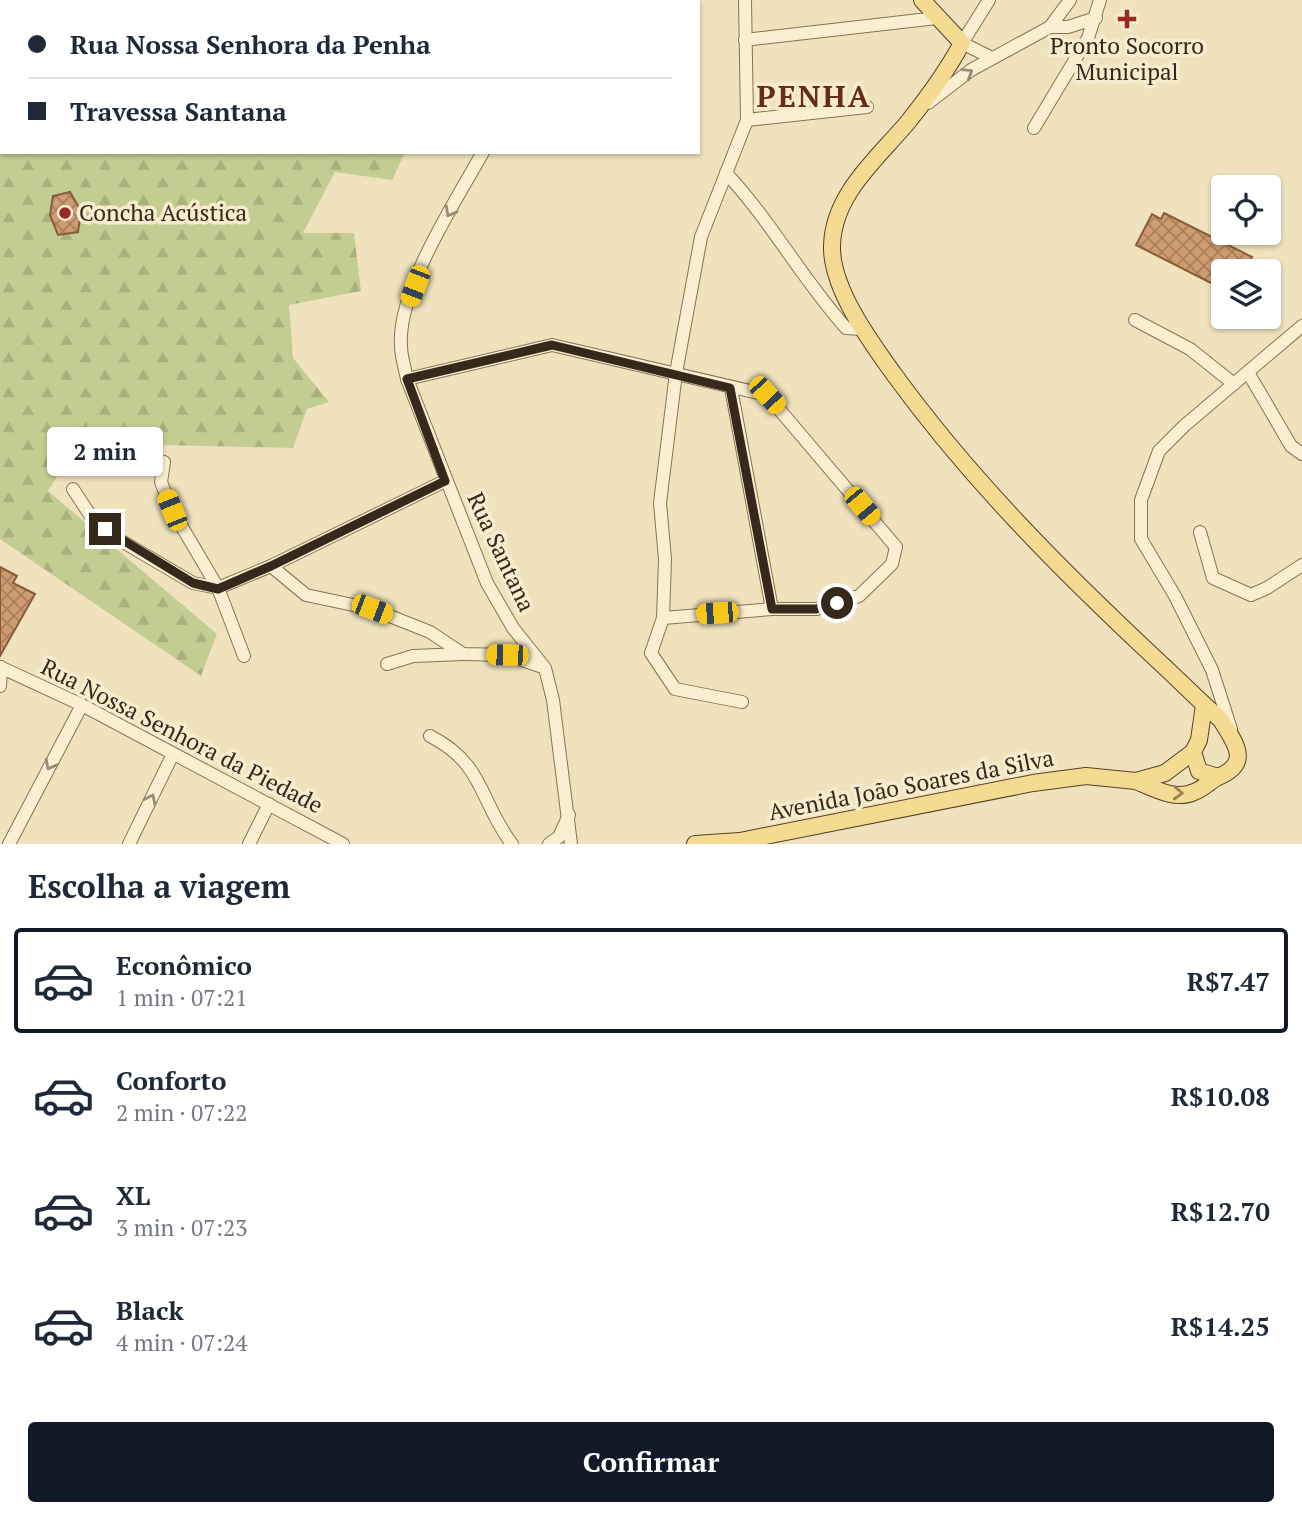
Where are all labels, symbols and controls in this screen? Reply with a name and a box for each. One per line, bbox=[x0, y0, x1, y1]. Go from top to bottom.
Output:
marker: Pronto Socorro Municipal bbox=[1117, 9, 1137, 29]
text: Rua Nossa Senhora da Penha bbox=[70, 27, 431, 61]
place label: Pronto Socorro Municipal bbox=[1050, 30, 1204, 87]
one-way arrow bbox=[961, 68, 974, 81]
district label: PENHA bbox=[757, 76, 872, 116]
text: Travessa Santana bbox=[70, 94, 287, 128]
map controls bbox=[1211, 175, 1281, 329]
button: locate bbox=[1211, 175, 1281, 245]
place label: Concha Acústica bbox=[79, 197, 248, 228]
one-way arrow bbox=[445, 204, 458, 217]
marker: Concha Acústica bbox=[57, 205, 73, 221]
button: layers bbox=[1211, 259, 1281, 329]
car bbox=[398, 263, 433, 309]
car bbox=[745, 372, 790, 418]
callout: 2 min bbox=[47, 428, 163, 476]
text: 2 min bbox=[74, 436, 136, 467]
car bbox=[841, 483, 884, 529]
car bbox=[155, 487, 190, 533]
street label: Rua Santana bbox=[460, 487, 543, 617]
route end bbox=[89, 513, 121, 545]
route start bbox=[821, 587, 853, 619]
car bbox=[349, 592, 396, 626]
car bbox=[696, 601, 739, 625]
car bbox=[486, 644, 529, 666]
street label: Rua Nossa Senhora da Piedade bbox=[36, 651, 328, 820]
street label: Avenida João Soares da Silva bbox=[766, 742, 1057, 827]
one-way arrow bbox=[45, 758, 59, 770]
one-way arrow bbox=[1173, 786, 1184, 801]
one-way arrow bbox=[143, 794, 157, 806]
text: Escolha a viagem bbox=[28, 865, 290, 907]
text: Econômico bbox=[116, 948, 252, 982]
icon: car bbox=[32, 949, 95, 1012]
text: R$7.47 bbox=[1187, 964, 1270, 998]
text: 1 min · 07:21 bbox=[116, 982, 248, 1013]
text: Conforto bbox=[116, 1063, 226, 1097]
icon: car bbox=[32, 1064, 95, 1127]
text: R$10.08 bbox=[1171, 1079, 1270, 1113]
text: 2 min · 07:22 bbox=[116, 1097, 248, 1128]
text: XL bbox=[116, 1178, 150, 1212]
icon: car bbox=[32, 1179, 95, 1242]
text: R$12.70 bbox=[1171, 1194, 1270, 1228]
text: 3 min · 07:23 bbox=[116, 1212, 248, 1243]
text: Black bbox=[116, 1293, 184, 1327]
icon: car bbox=[32, 1294, 95, 1357]
text: R$14.25 bbox=[1171, 1309, 1270, 1343]
text: 4 min · 07:24 bbox=[116, 1327, 248, 1358]
button: Confirmar bbox=[28, 1422, 1274, 1502]

